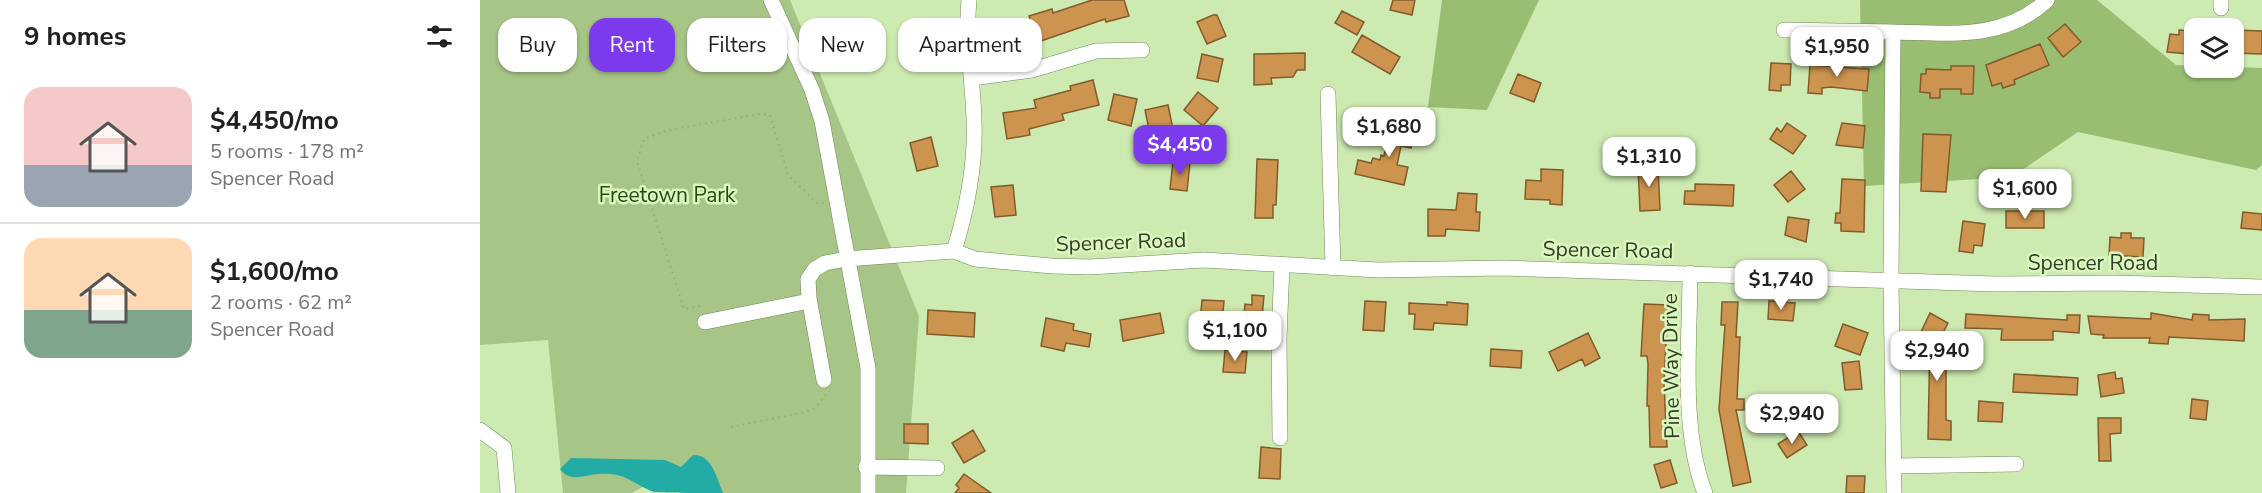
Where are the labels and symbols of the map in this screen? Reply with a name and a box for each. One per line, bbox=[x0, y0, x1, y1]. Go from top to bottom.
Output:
pin: $1,950 bbox=[1788, 27, 1886, 78]
pin: $1,680 bbox=[1340, 107, 1438, 158]
pin: $4,450 bbox=[1131, 125, 1229, 176]
pin: $1,310 bbox=[1600, 137, 1698, 188]
pin: $1,600 bbox=[1976, 169, 2074, 220]
park label: Freetown Park bbox=[599, 181, 736, 209]
street label: Spencer Road bbox=[1055, 226, 1187, 258]
street label: Spencer Road bbox=[1542, 235, 1674, 265]
street label: Spencer Road bbox=[2028, 249, 2158, 277]
pin: $1,740 bbox=[1732, 260, 1830, 311]
street label: Pine Way Drive bbox=[1656, 293, 1686, 439]
pin: $1,100 bbox=[1186, 311, 1284, 362]
pin: $2,940 bbox=[1888, 331, 1986, 382]
pin: $2,940 bbox=[1743, 394, 1841, 445]

